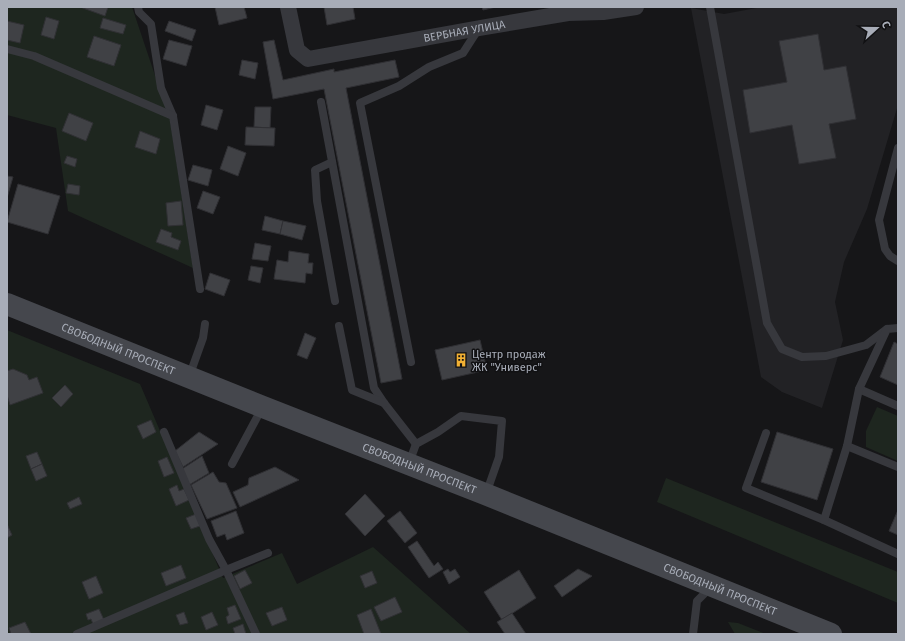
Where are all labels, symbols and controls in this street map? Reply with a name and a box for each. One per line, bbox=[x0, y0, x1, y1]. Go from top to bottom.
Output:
north arrow bbox=[857, 8, 897, 48]
street label: ВЕРБНАЯ УЛИЦА bbox=[422, 18, 507, 45]
text: С bbox=[879, 19, 893, 31]
street label: СВОБОДНЫЙ ПРОСПЕКТ bbox=[59, 321, 177, 378]
place label: Центр продаж ЖК "Универс" bbox=[472, 348, 546, 374]
building icon: Центр продаж ЖК "Универс" bbox=[453, 352, 469, 368]
street label: СВОБОДНЫЙ ПРОСПЕКТ bbox=[360, 441, 478, 497]
street label: СВОБОДНЫЙ ПРОСПЕКТ bbox=[661, 561, 779, 618]

